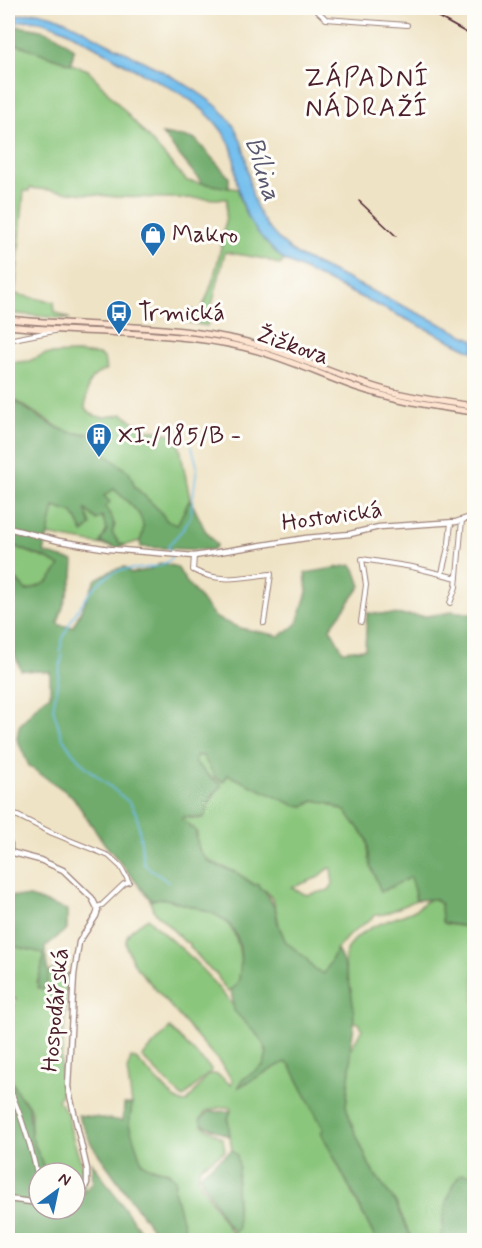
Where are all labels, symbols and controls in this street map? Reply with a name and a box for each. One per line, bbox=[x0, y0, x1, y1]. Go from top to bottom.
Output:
district label: ZÁPADNÍ NÁDRAŽÍ bbox=[304, 61, 430, 126]
water label: Bílina bbox=[236, 133, 288, 205]
shop icon: Makro bbox=[138, 220, 168, 258]
place label: Makro bbox=[172, 220, 238, 251]
bus stop icon: Trmická bbox=[104, 298, 134, 336]
place label: Trmická bbox=[138, 298, 225, 329]
street label: Žižkova bbox=[253, 319, 333, 373]
building icon: XI./185/B - bbox=[84, 421, 114, 459]
place label: XI./185/B - bbox=[118, 421, 241, 452]
street label: Hostovická bbox=[280, 495, 384, 539]
street label: Hospodářská bbox=[35, 947, 77, 1073]
north arrow bbox=[27, 1161, 87, 1221]
text: N bbox=[54, 1168, 75, 1191]

